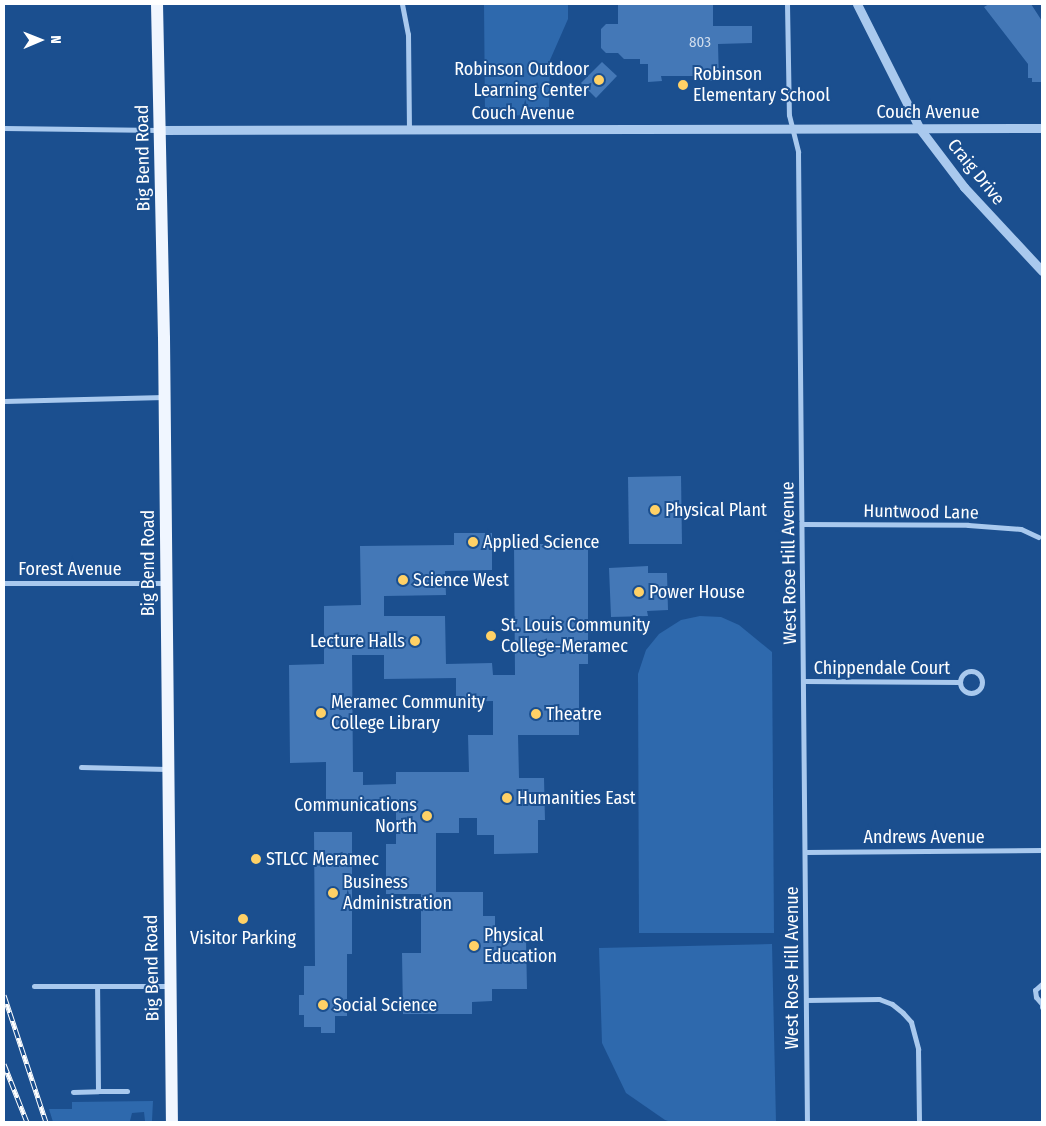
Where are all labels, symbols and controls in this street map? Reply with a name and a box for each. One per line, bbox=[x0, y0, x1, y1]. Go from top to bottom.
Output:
north arrow bbox=[15, 15, 65, 65]
house number: 803 bbox=[689, 34, 711, 52]
text: N bbox=[47, 35, 64, 44]
place label: Robinson Outdoor Learning Center bbox=[454, 59, 589, 102]
place label: Robinson Elementary School bbox=[693, 64, 830, 106]
marker: Robinson Outdoor Learning Center bbox=[593, 74, 605, 86]
marker: Robinson Elementary School bbox=[677, 79, 689, 91]
street label: Couch Avenue bbox=[876, 101, 980, 123]
street label: Couch Avenue bbox=[471, 102, 575, 124]
street label: Big Bend Road bbox=[131, 105, 155, 211]
street label: Craig Drive bbox=[943, 135, 1009, 209]
street label: West Rose Hill Avenue bbox=[777, 481, 801, 645]
place label: Physical Plant bbox=[665, 499, 767, 521]
street label: Huntwood Lane bbox=[863, 500, 979, 524]
marker: Physical Plant bbox=[649, 504, 661, 516]
street label: Big Bend Road bbox=[137, 510, 159, 616]
place label: Applied Science bbox=[483, 531, 599, 553]
marker: Applied Science bbox=[467, 536, 479, 548]
street label: Forest Avenue bbox=[18, 558, 122, 580]
place label: Science West bbox=[413, 569, 509, 591]
marker: Science West bbox=[397, 574, 409, 586]
place label: Power House bbox=[649, 581, 745, 603]
marker: Power House bbox=[633, 586, 645, 598]
place label: St. Louis Community College-Meramec bbox=[501, 615, 650, 658]
place label: Lecture Halls bbox=[310, 630, 405, 652]
marker: St. Louis Community College-Meramec bbox=[485, 630, 497, 642]
marker: Lecture Halls bbox=[409, 635, 421, 647]
street label: Chippendale Court bbox=[814, 657, 950, 679]
place label: Meramec Community College Library bbox=[331, 692, 485, 734]
place label: Theatre bbox=[546, 703, 602, 725]
marker: Meramec Community College Library bbox=[315, 707, 327, 719]
marker: Theatre bbox=[530, 708, 542, 720]
place label: Humanities East bbox=[517, 787, 636, 809]
marker: Humanities East bbox=[501, 792, 513, 804]
place label: Communications North bbox=[294, 795, 417, 838]
marker: Communications North bbox=[421, 810, 433, 822]
street label: Andrews Avenue bbox=[863, 826, 985, 848]
place label: STLCC Meramec bbox=[266, 848, 379, 870]
marker: STLCC Meramec bbox=[250, 853, 262, 865]
place label: Business Administration bbox=[343, 872, 452, 914]
street label: West Rose Hill Avenue bbox=[781, 886, 803, 1050]
marker: Business Administration bbox=[327, 887, 339, 899]
marker: Visitor Parking bbox=[237, 913, 249, 925]
street label: Big Bend Road bbox=[140, 915, 164, 1021]
place label: Physical Education bbox=[484, 925, 557, 968]
place label: Visitor Parking bbox=[190, 927, 296, 949]
marker: Physical Education bbox=[468, 940, 480, 952]
place label: Social Science bbox=[333, 994, 437, 1016]
marker: Social Science bbox=[317, 999, 329, 1011]

